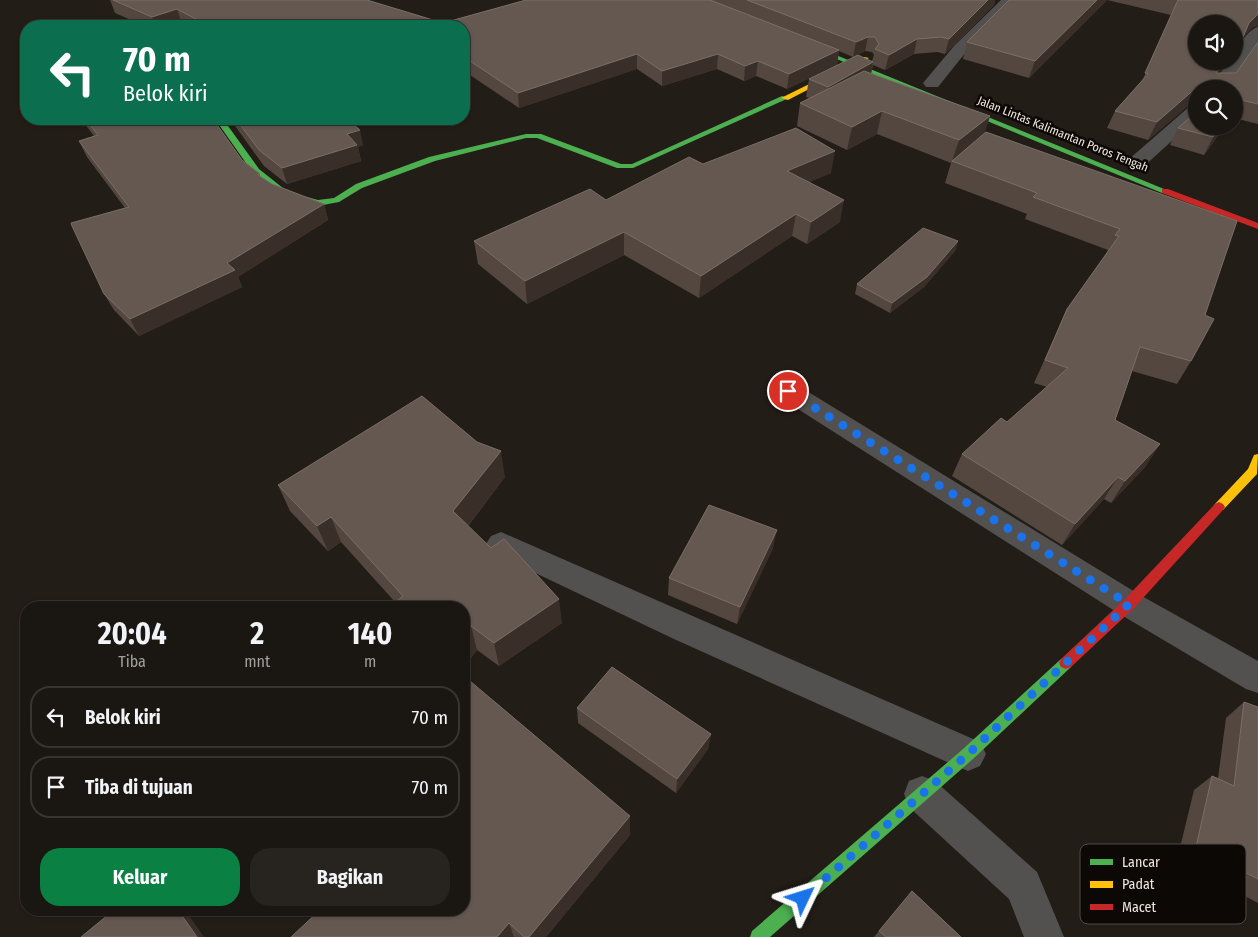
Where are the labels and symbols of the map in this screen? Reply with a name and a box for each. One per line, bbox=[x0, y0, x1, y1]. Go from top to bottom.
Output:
street label: Jalan Lintas Kalimantan Poros Tengah bbox=[976, 93, 1150, 175]
pin bbox=[767, 370, 809, 412]
legend bbox=[1080, 844, 1246, 924]
text: Lancar bbox=[1122, 854, 1160, 871]
position arrow bbox=[776, 871, 828, 923]
text: Padat bbox=[1122, 876, 1155, 893]
text: Macet bbox=[1122, 899, 1156, 916]

